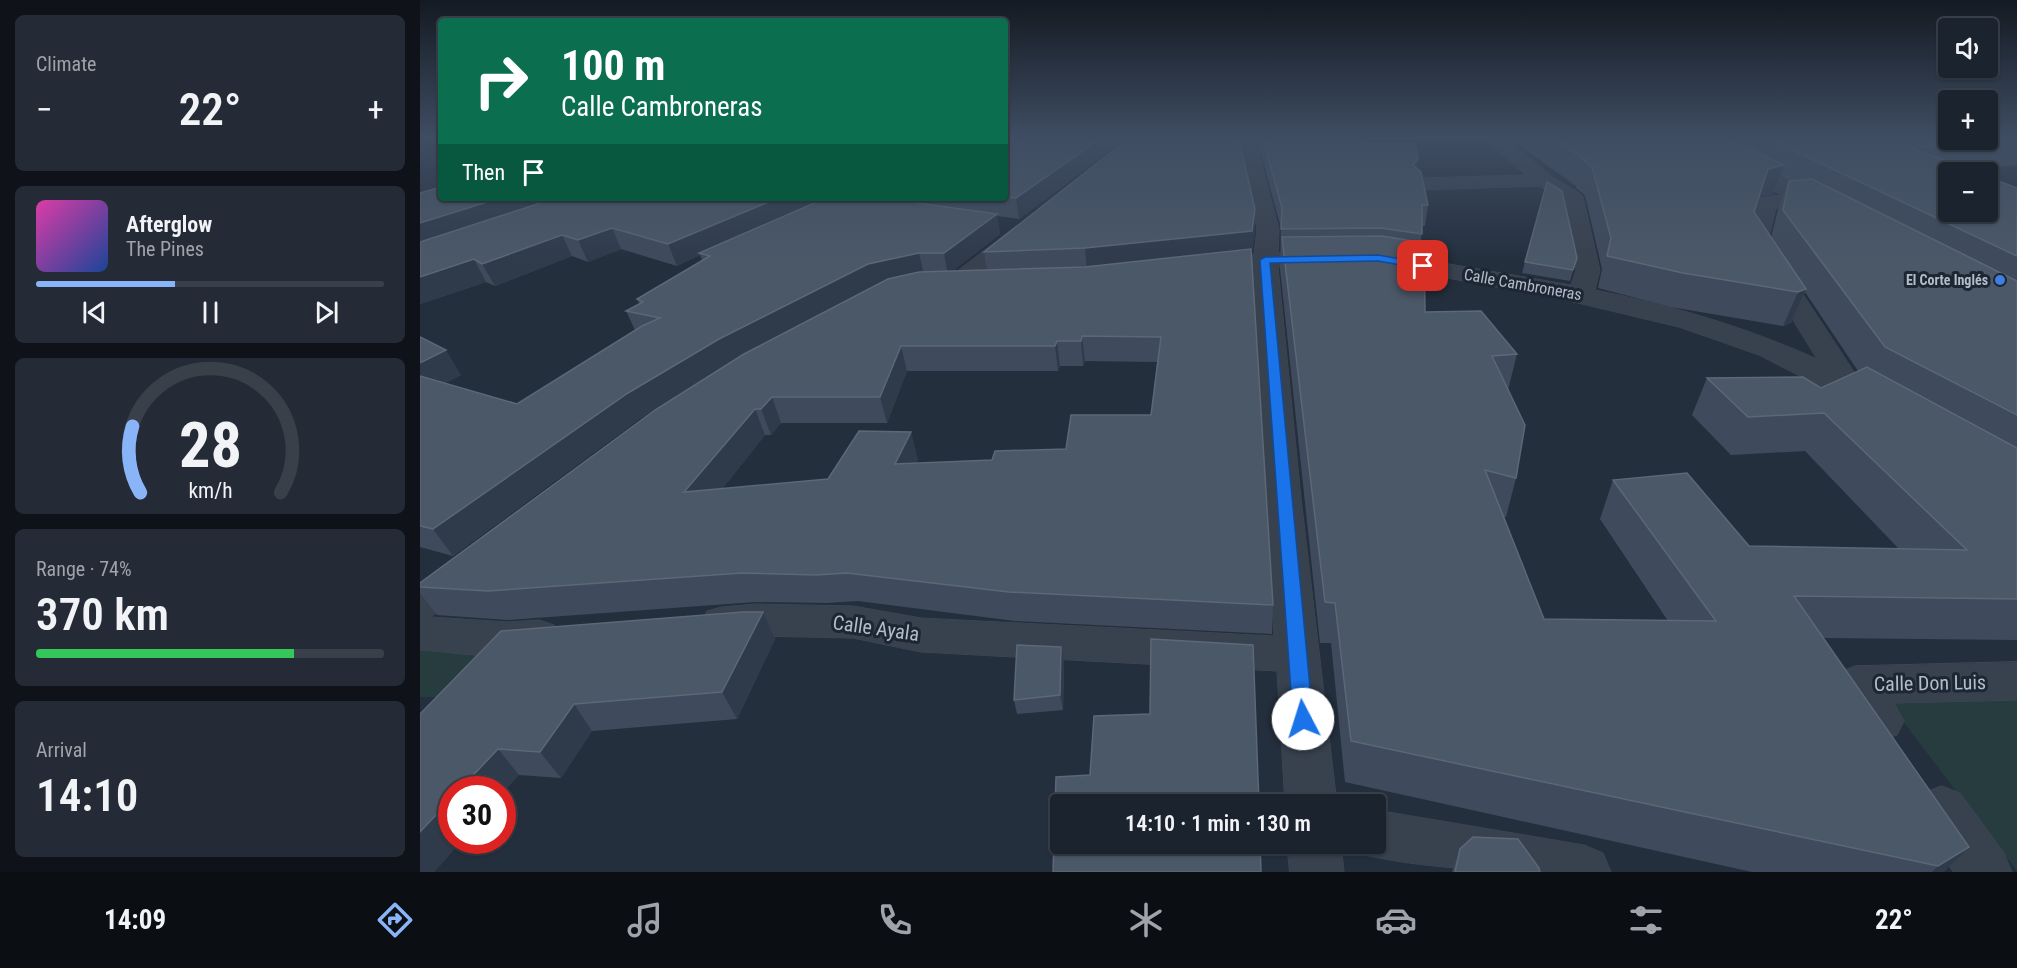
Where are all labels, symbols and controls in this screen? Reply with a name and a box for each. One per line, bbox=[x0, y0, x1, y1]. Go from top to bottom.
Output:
map controls bbox=[1938, 18, 1998, 222]
button: sound bbox=[1938, 18, 1998, 78]
text: 100 m bbox=[561, 41, 666, 90]
icon: right bbox=[462, 42, 540, 120]
text: Climate bbox=[36, 52, 96, 76]
text: 22° bbox=[179, 83, 241, 136]
text: − bbox=[36, 90, 53, 129]
text: + bbox=[368, 90, 384, 129]
button: + bbox=[1938, 90, 1998, 150]
text: Calle Cambroneras bbox=[561, 91, 763, 123]
icon: arrive bbox=[517, 156, 550, 189]
text: Then bbox=[462, 160, 505, 185]
button: − bbox=[1938, 162, 1998, 222]
text: Afterglow bbox=[126, 212, 212, 237]
text: The Pines bbox=[126, 237, 204, 261]
pin bbox=[1397, 240, 1448, 291]
icon: arrive bbox=[1406, 249, 1439, 282]
street label: Calle Cambroneras bbox=[1462, 265, 1583, 304]
place label: El Corte Inglés bbox=[1906, 272, 1988, 288]
marker: El Corte Inglés bbox=[1993, 273, 2007, 287]
icon: previous bbox=[78, 296, 111, 329]
icon: pause bbox=[194, 296, 227, 329]
icon: next bbox=[310, 296, 343, 329]
text: 28 bbox=[178, 409, 242, 482]
text: km/h bbox=[188, 478, 232, 503]
text: Range · 74% bbox=[36, 557, 132, 581]
text: 370 km bbox=[36, 588, 169, 641]
street label: Calle Ayala bbox=[831, 610, 921, 646]
street label: Calle Don Luis bbox=[1874, 670, 1986, 696]
position arrow bbox=[1271, 687, 1335, 751]
text: Arrival bbox=[36, 738, 87, 762]
text: 14:10 bbox=[36, 769, 138, 822]
speed limit sign: 30 bbox=[438, 776, 516, 854]
text: 14:10 · 1 min · 130 m bbox=[1125, 811, 1311, 836]
icon: directions bbox=[374, 899, 416, 941]
icon: music bbox=[624, 899, 666, 941]
icon: phone bbox=[874, 899, 916, 941]
icon: climate bbox=[1125, 899, 1167, 941]
icon: car bbox=[1375, 899, 1417, 941]
icon: filters bbox=[1625, 899, 1667, 941]
text: 14:09 bbox=[104, 904, 166, 936]
text: 22° bbox=[1875, 904, 1913, 936]

